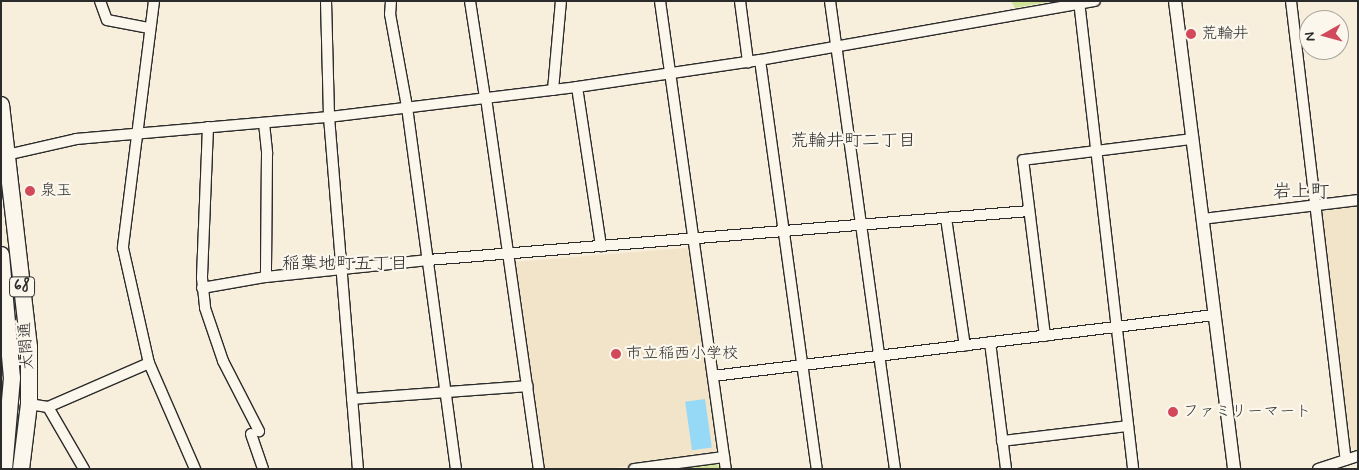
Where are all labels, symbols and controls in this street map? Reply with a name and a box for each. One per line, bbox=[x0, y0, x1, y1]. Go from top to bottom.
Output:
north arrow bbox=[1299, 10, 1349, 60]
place label: 荒輪井 bbox=[1201, 24, 1249, 44]
marker: 荒輪井 bbox=[1185, 28, 1197, 40]
text: N bbox=[1301, 31, 1320, 42]
district label: 荒輪井町二丁目 bbox=[790, 130, 916, 152]
place label: 泉玉 bbox=[40, 181, 72, 201]
district label: 岩上町 bbox=[1273, 181, 1329, 203]
marker: 泉玉 bbox=[24, 185, 36, 197]
district label: 稲葉地町五丁目 bbox=[282, 253, 408, 275]
road number: 68 bbox=[8, 274, 36, 300]
street label: 太閤通 bbox=[16, 321, 38, 371]
place label: 市立稲西小学校 bbox=[626, 344, 738, 364]
marker: 市立稲西小学校 bbox=[610, 348, 622, 360]
place label: ファミリーマート bbox=[1183, 402, 1311, 422]
marker: ファミリーマート bbox=[1167, 406, 1179, 418]

